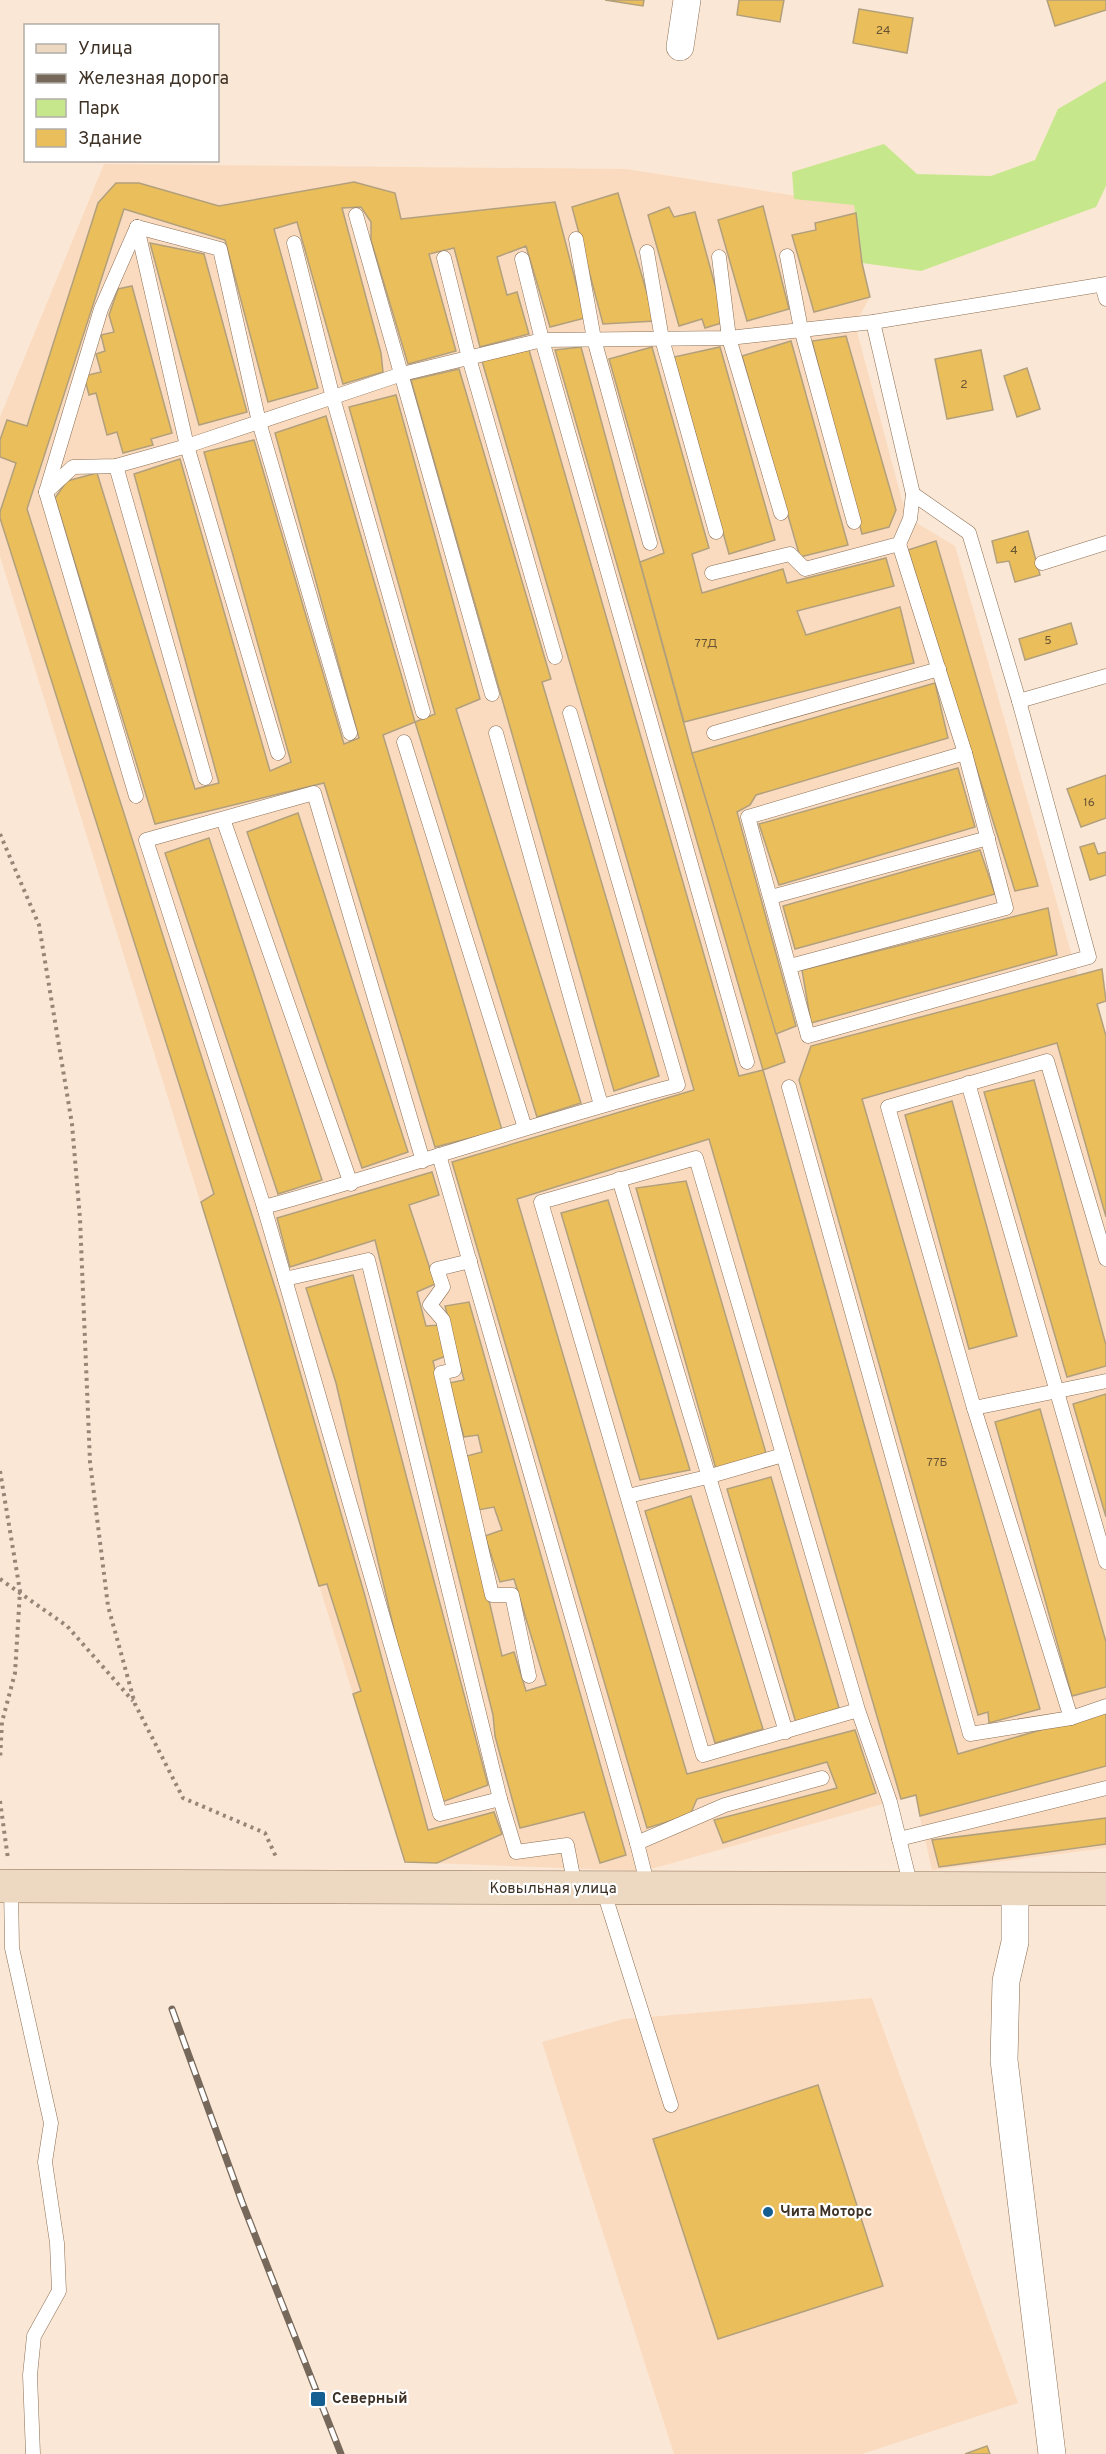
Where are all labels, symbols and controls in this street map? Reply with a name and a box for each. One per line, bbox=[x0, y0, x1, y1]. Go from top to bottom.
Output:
house number: 24 bbox=[876, 23, 890, 39]
legend bbox=[24, 24, 219, 162]
text: Улица bbox=[78, 38, 132, 61]
text: Железная дорога bbox=[78, 68, 229, 91]
text: Парк bbox=[78, 98, 120, 121]
text: Здание bbox=[78, 128, 142, 151]
house number: 2 bbox=[960, 377, 968, 393]
house number: 4 bbox=[1010, 543, 1018, 559]
house number: 5 bbox=[1044, 633, 1052, 649]
house number: 77Д bbox=[695, 636, 717, 652]
house number: 16 bbox=[1083, 795, 1095, 811]
house number: 77Б bbox=[927, 1455, 948, 1471]
street label: Ковыльная улица bbox=[489, 1880, 617, 1899]
place label: Чита Моторс bbox=[780, 2203, 872, 2222]
marker: Чита Моторс bbox=[761, 2205, 775, 2219]
marker: Северный bbox=[309, 2390, 327, 2408]
place label: Северный bbox=[332, 2390, 408, 2409]

